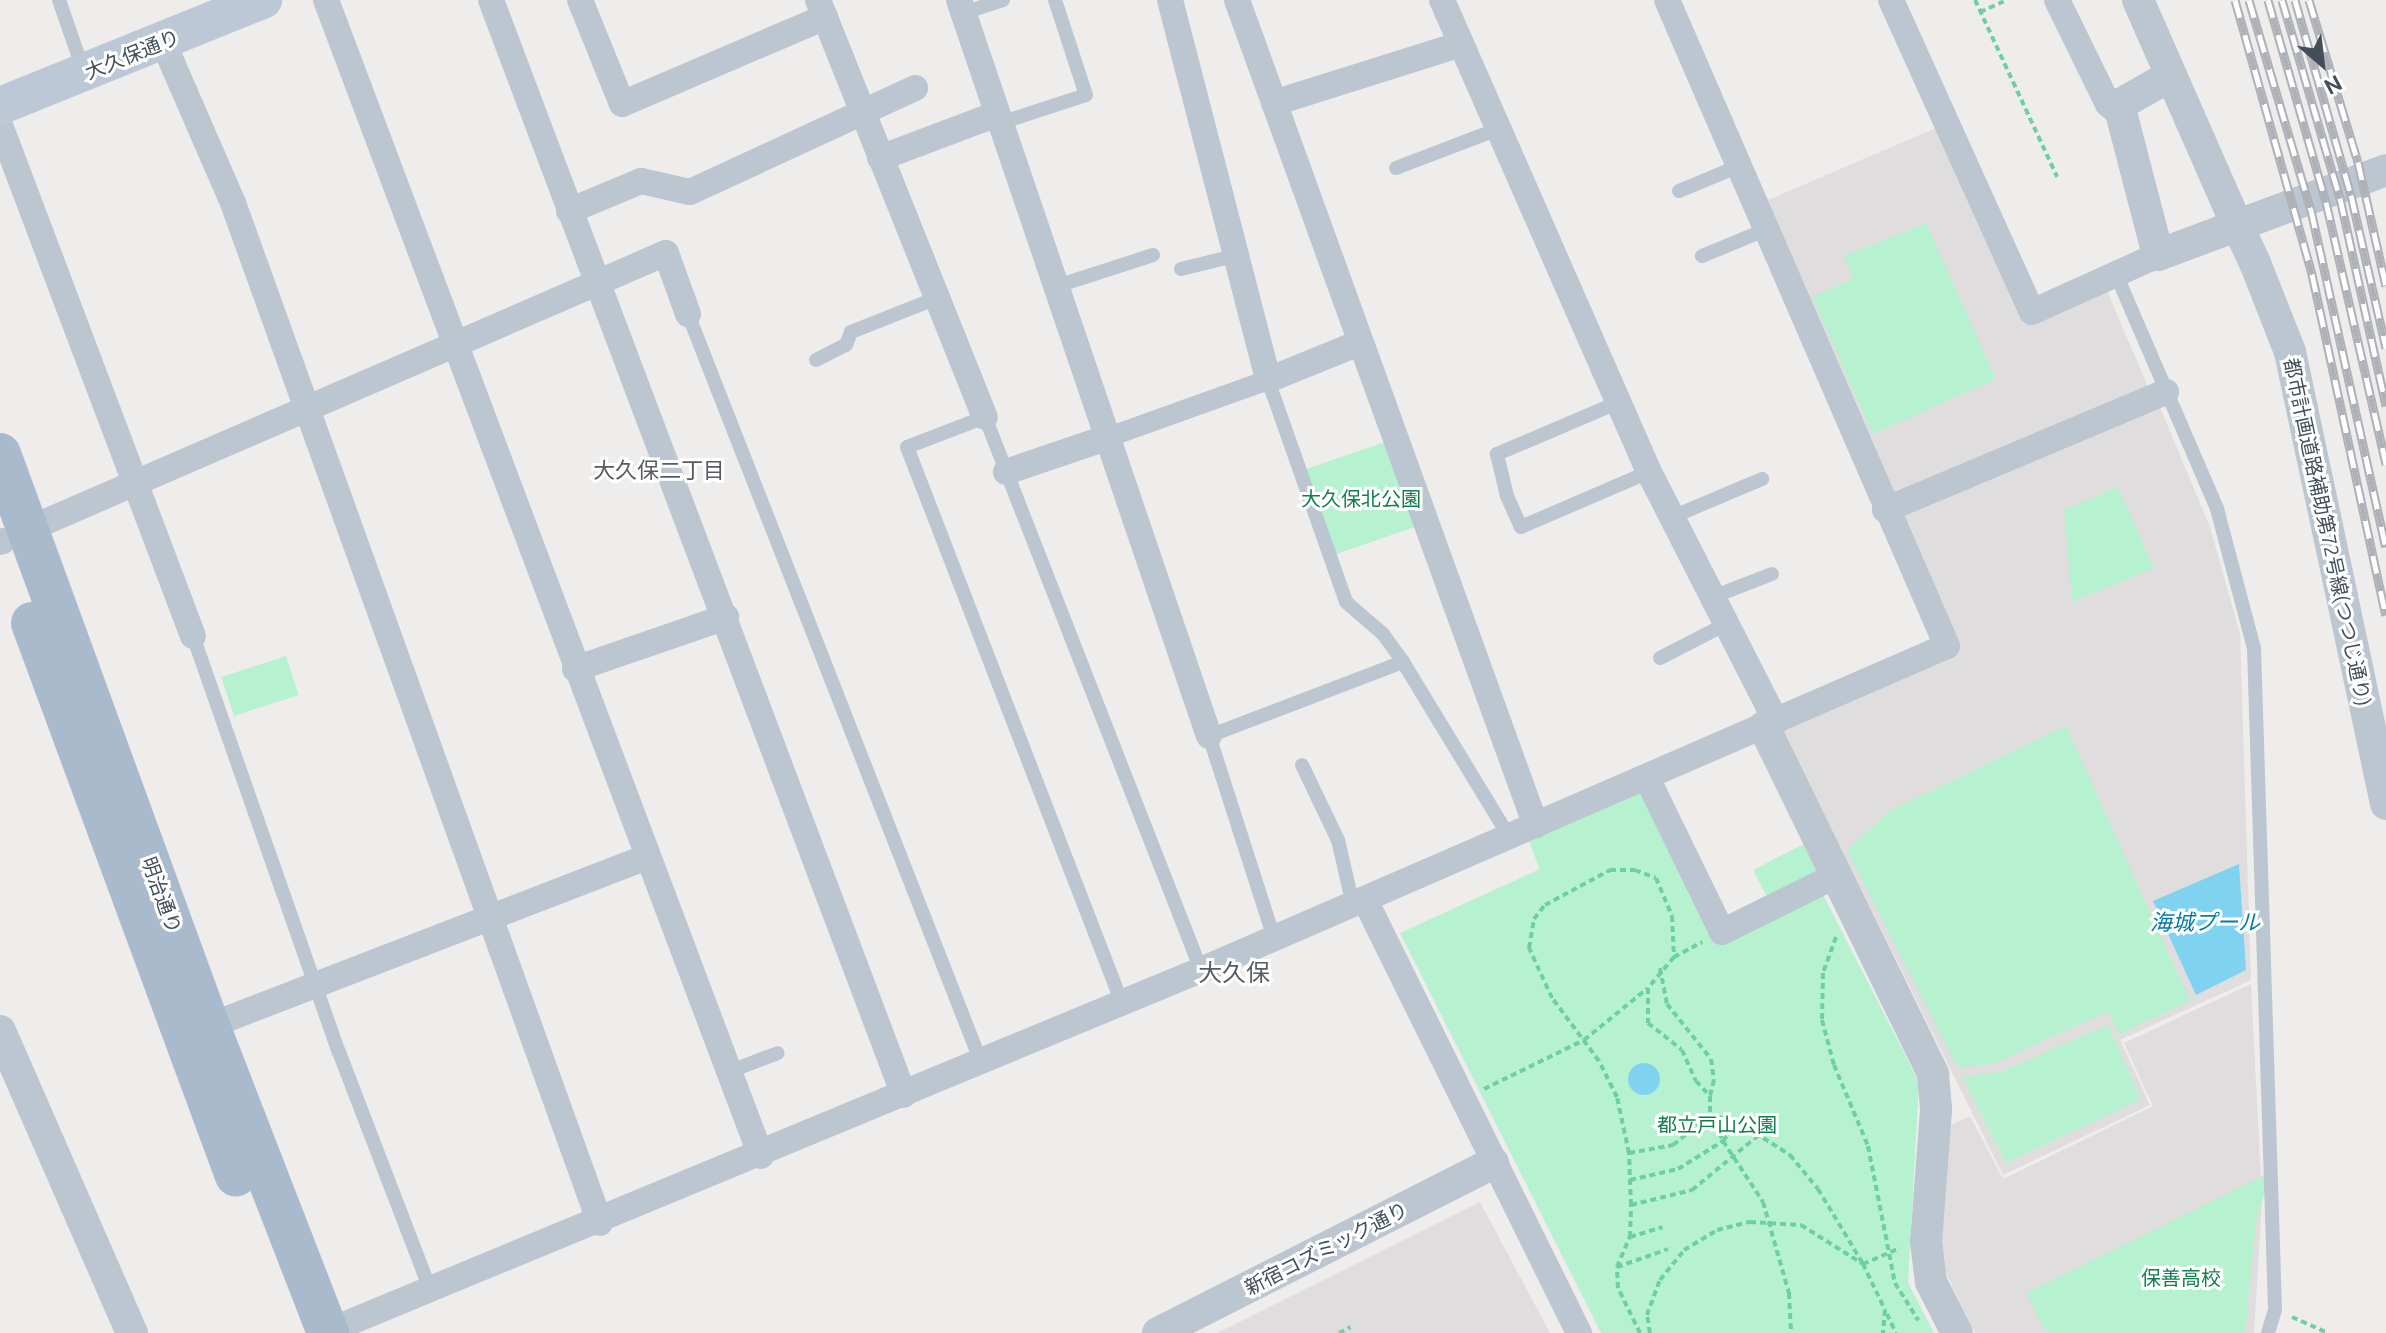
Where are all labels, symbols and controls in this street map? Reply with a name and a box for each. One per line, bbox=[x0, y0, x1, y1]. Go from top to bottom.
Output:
street label: 大久保通り bbox=[81, 24, 183, 84]
north arrow bbox=[2282, 24, 2362, 104]
text: N bbox=[2320, 71, 2347, 101]
street label: 都市計画道路補助第72号線(つつじ通り) bbox=[2279, 356, 2377, 708]
district label: 大久保二丁目 bbox=[593, 457, 725, 483]
park label: 大久保北公園 bbox=[1301, 486, 1421, 510]
street label: 明治通り bbox=[137, 853, 187, 937]
water label: 海城プール bbox=[2150, 909, 2260, 935]
district label: 大久保 bbox=[1198, 959, 1270, 987]
park label: 都立戸山公園 bbox=[1657, 1112, 1777, 1136]
street label: 新宿コズミック通り bbox=[1240, 1196, 1412, 1300]
park label: 保善高校 bbox=[2141, 1265, 2221, 1289]

